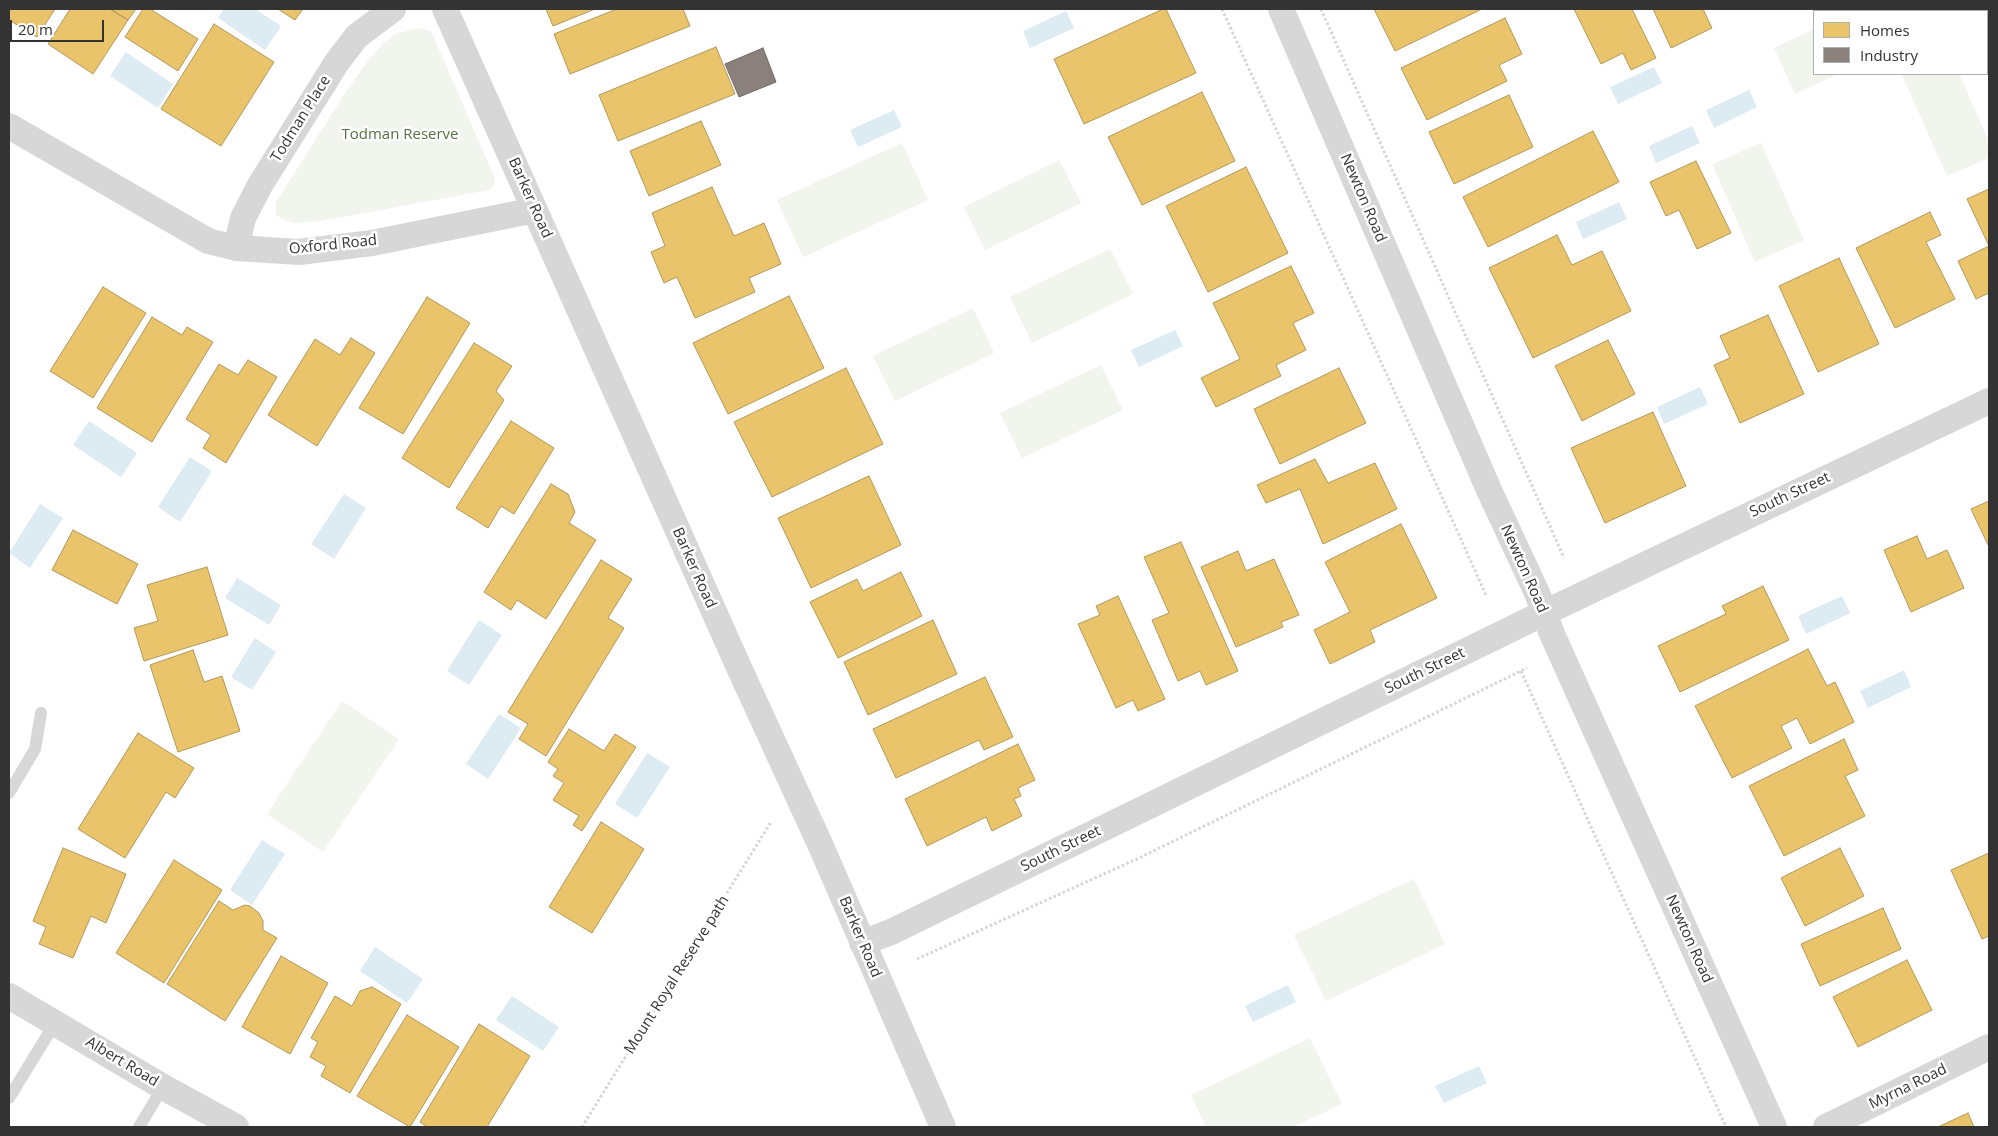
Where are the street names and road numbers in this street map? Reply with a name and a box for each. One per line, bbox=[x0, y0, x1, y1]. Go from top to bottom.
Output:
street label: Todman Place bbox=[267, 72, 335, 166]
street label: Newton Road bbox=[1336, 151, 1390, 245]
street label: Barker Road bbox=[504, 155, 556, 241]
street label: Oxford Road bbox=[288, 231, 378, 259]
street label: South Street bbox=[1747, 469, 1833, 521]
street label: Newton Road bbox=[1497, 522, 1551, 616]
street label: Barker Road bbox=[668, 525, 720, 611]
street label: South Street bbox=[1382, 644, 1468, 698]
street label: South Street bbox=[1018, 822, 1104, 876]
street label: Newton Road bbox=[1662, 892, 1716, 986]
street label: Mount Royal Reserve path bbox=[621, 893, 733, 1057]
street label: Barker Road bbox=[835, 894, 885, 980]
street label: Albert Road bbox=[82, 1033, 162, 1091]
street label: Myrna Road bbox=[1866, 1060, 1950, 1114]

